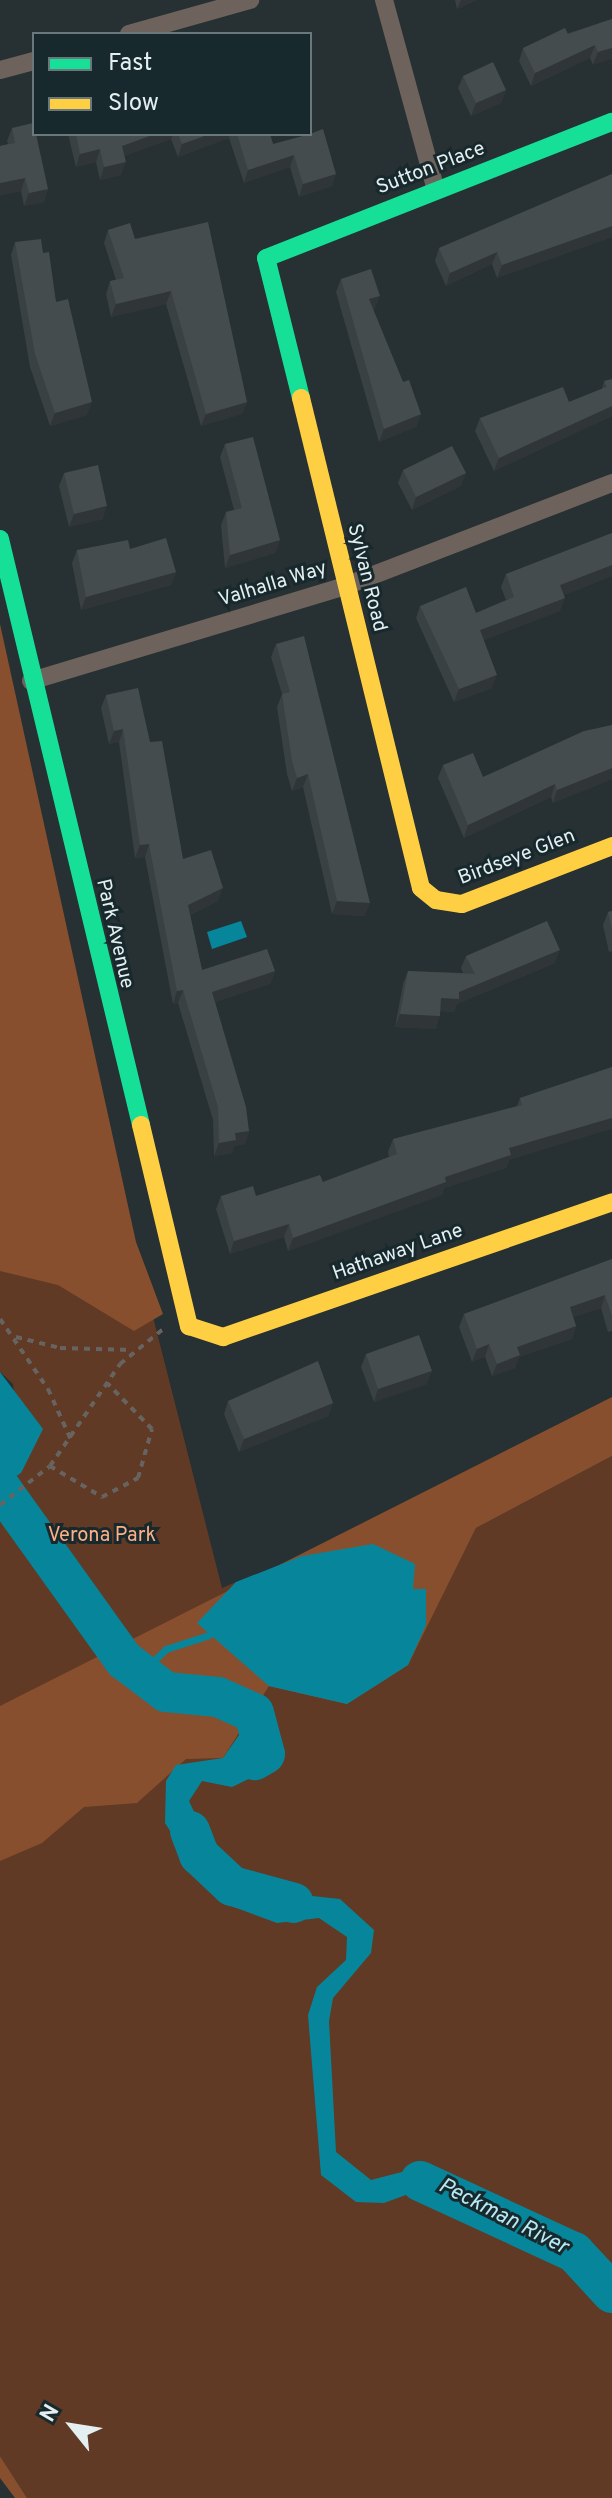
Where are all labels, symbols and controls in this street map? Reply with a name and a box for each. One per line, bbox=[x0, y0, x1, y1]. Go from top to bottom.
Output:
legend bbox=[32, 32, 312, 136]
text: Fast bbox=[108, 49, 152, 79]
text: Slow bbox=[108, 89, 159, 119]
street label: Sutton Place bbox=[373, 137, 489, 201]
street label: Sylvan Road bbox=[341, 522, 391, 634]
street label: Valhalla Way bbox=[216, 557, 330, 613]
street label: Birdseye Glen bbox=[455, 825, 579, 891]
street label: Park Avenue bbox=[90, 876, 138, 992]
street label: Hathaway Lane bbox=[330, 1219, 466, 1287]
park label: Verona Park bbox=[48, 1524, 156, 1548]
water label: Peckman River bbox=[434, 2173, 572, 2261]
north arrow bbox=[32, 2386, 112, 2466]
text: N bbox=[35, 2400, 66, 2427]

